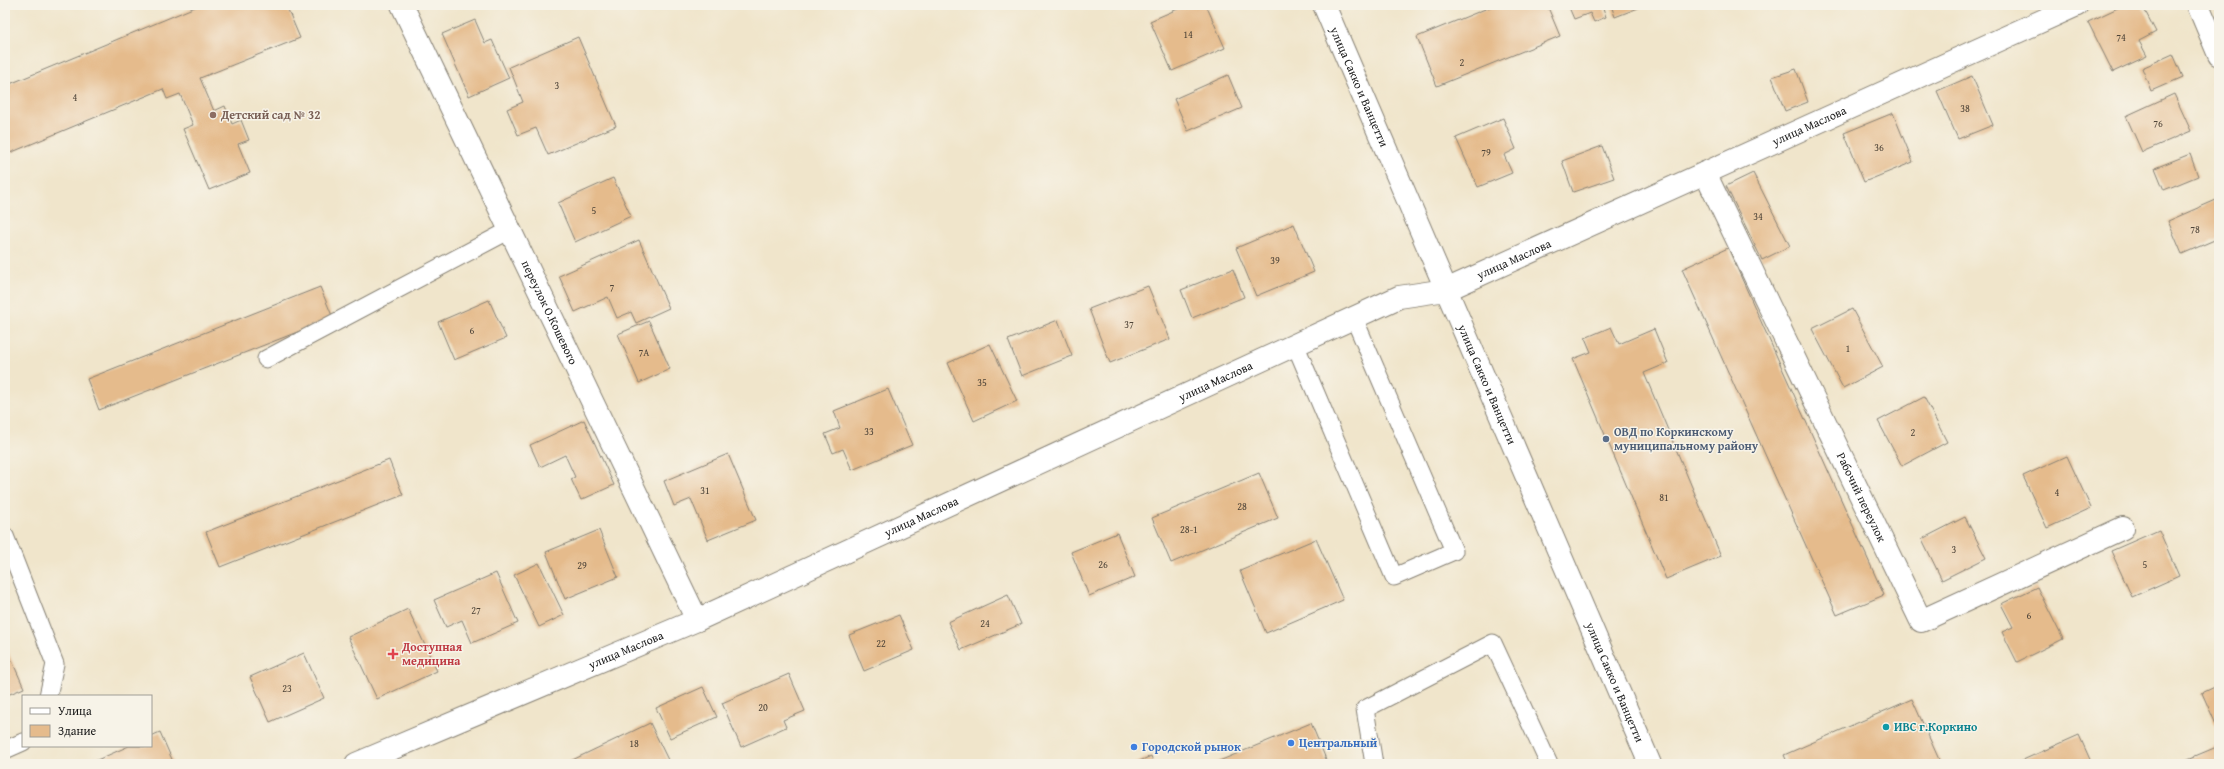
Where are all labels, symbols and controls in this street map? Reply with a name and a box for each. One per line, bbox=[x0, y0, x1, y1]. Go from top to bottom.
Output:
street label: улица Сакко и Ванцетти bbox=[1326, 23, 1393, 149]
house number: 14 bbox=[1183, 27, 1193, 42]
house number: 74 bbox=[2116, 30, 2126, 45]
house number: 2 bbox=[1460, 55, 1465, 70]
house number: 3 bbox=[555, 78, 560, 93]
house number: 4 bbox=[73, 90, 78, 105]
street label: улица Маслова bbox=[1768, 101, 1849, 150]
house number: 38 bbox=[1960, 101, 1970, 116]
place label: Детский сад № 32 bbox=[220, 106, 320, 123]
marker: Детский сад № 32 bbox=[208, 110, 218, 120]
house number: 76 bbox=[2153, 116, 2163, 131]
house number: 36 bbox=[1874, 140, 1884, 155]
house number: 79 bbox=[1481, 145, 1491, 160]
house number: 5 bbox=[592, 203, 597, 218]
house number: 34 bbox=[1753, 209, 1763, 224]
house number: 78 bbox=[2190, 222, 2200, 237]
street label: улица Маслова bbox=[1473, 235, 1554, 283]
house number: 39 bbox=[1270, 253, 1280, 268]
street label: переулок О.Кошевого bbox=[518, 257, 582, 367]
house number: 7 bbox=[610, 280, 615, 295]
house number: 37 bbox=[1124, 317, 1134, 332]
street label: улица Сакко и Ванцетти bbox=[1454, 321, 1521, 447]
house number: 6 bbox=[470, 323, 475, 338]
house number: 1 bbox=[1846, 341, 1851, 356]
house number: 7А bbox=[639, 345, 649, 360]
street label: улица Маслова bbox=[1175, 356, 1255, 406]
house number: 35 bbox=[977, 375, 987, 390]
place label: ОВД по Коркинскому муниципальному району bbox=[1614, 423, 1759, 454]
house number: 33 bbox=[864, 424, 874, 439]
house number: 2 bbox=[1911, 425, 1916, 440]
marker: ОВД по Коркинскому муниципальному району bbox=[1601, 434, 1611, 444]
street label: Рабочий переулок bbox=[1833, 449, 1891, 545]
house number: 31 bbox=[700, 483, 710, 498]
house number: 4 bbox=[2055, 485, 2060, 500]
house number: 81 bbox=[1659, 490, 1669, 505]
street label: улица Маслова bbox=[880, 492, 961, 541]
house number: 28 bbox=[1237, 499, 1247, 514]
house number: 28-1 bbox=[1180, 522, 1198, 537]
house number: 3 bbox=[1952, 542, 1957, 557]
house number: 26 bbox=[1098, 557, 1108, 572]
house number: 5 bbox=[2143, 557, 2148, 572]
house number: 29 bbox=[577, 558, 587, 573]
house number: 27 bbox=[471, 603, 481, 618]
house number: 6 bbox=[2027, 608, 2032, 623]
house number: 24 bbox=[980, 616, 990, 631]
street label: улица Сакко и Ванцетти bbox=[1582, 618, 1649, 745]
street label: улица Маслова bbox=[585, 626, 666, 673]
house number: 22 bbox=[876, 636, 886, 651]
place label: Доступная медицина bbox=[401, 638, 463, 669]
marker: Доступная медицина bbox=[387, 648, 399, 660]
house number: 23 bbox=[282, 681, 292, 696]
legend bbox=[22, 695, 152, 747]
house number: 20 bbox=[758, 700, 768, 715]
text: Улица bbox=[58, 702, 92, 719]
place label: ИВС г.Коркино bbox=[1894, 718, 1978, 735]
text: Здание bbox=[58, 722, 97, 739]
marker: ИВС г.Коркино bbox=[1881, 722, 1891, 732]
place label: Центральный bbox=[1299, 734, 1378, 751]
house number: 18 bbox=[629, 736, 639, 751]
place label: Городской рынок bbox=[1142, 738, 1241, 755]
marker: Центральный bbox=[1286, 738, 1296, 748]
marker: Городской рынок bbox=[1129, 742, 1139, 752]

